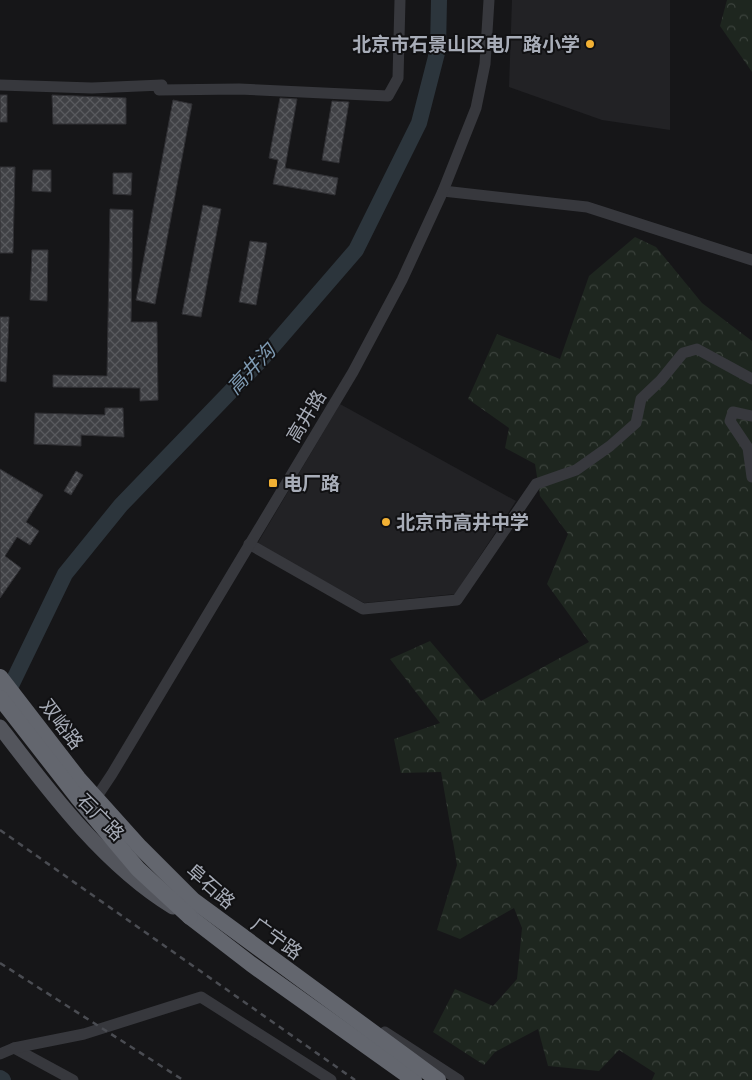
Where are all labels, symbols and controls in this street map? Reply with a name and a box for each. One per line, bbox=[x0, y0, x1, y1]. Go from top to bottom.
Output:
place label: 北京市石景山区电厂路小学 bbox=[352, 34, 580, 57]
marker: 北京市石景山区电厂路小学 bbox=[584, 38, 596, 50]
water label: 高井沟 bbox=[222, 338, 282, 400]
street label: 高井路 bbox=[283, 386, 332, 447]
place label: 电厂路 bbox=[283, 473, 340, 496]
marker: 电厂路 bbox=[267, 477, 279, 489]
place label: 北京市高井中学 bbox=[396, 512, 529, 535]
marker: 北京市高井中学 bbox=[380, 516, 392, 528]
street label: 双峪路 bbox=[34, 695, 87, 755]
street label: 石广路 bbox=[72, 790, 128, 846]
street label: 阜石路 bbox=[181, 860, 239, 915]
street label: 广宁路 bbox=[246, 913, 306, 965]

